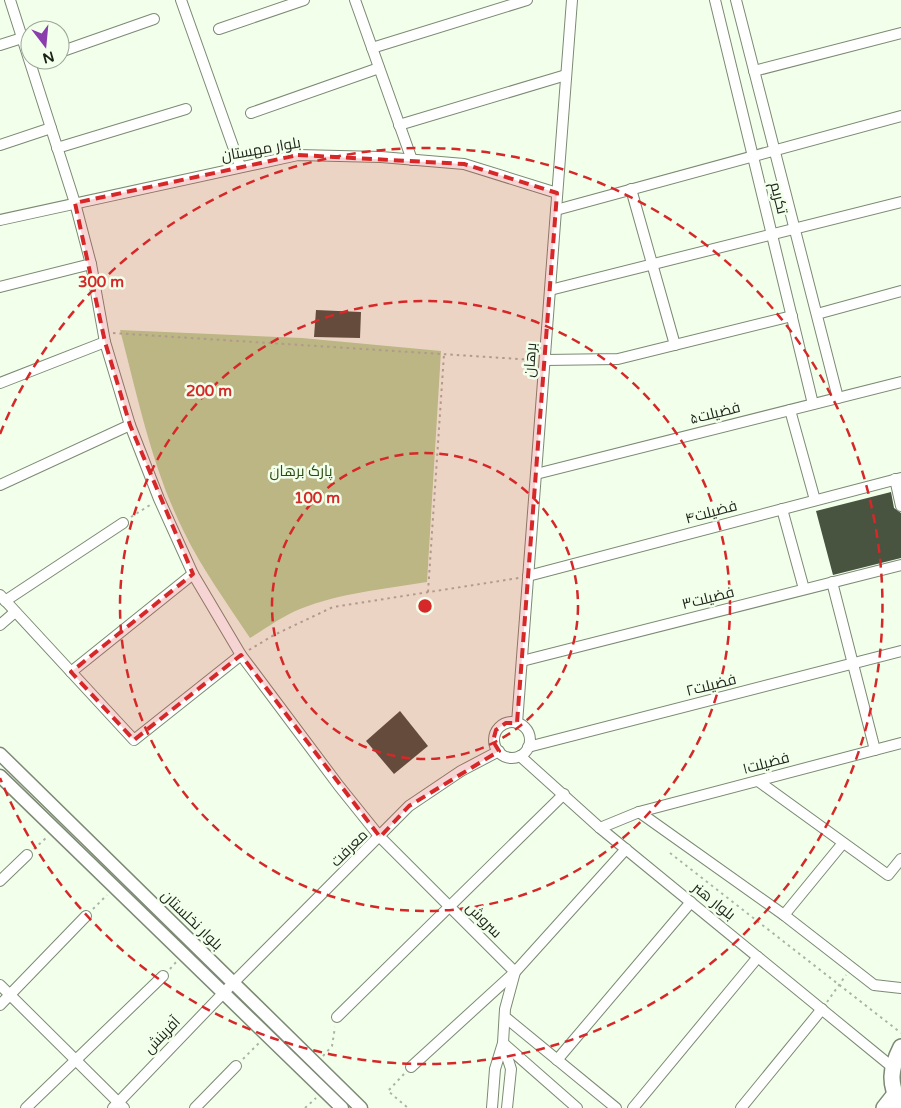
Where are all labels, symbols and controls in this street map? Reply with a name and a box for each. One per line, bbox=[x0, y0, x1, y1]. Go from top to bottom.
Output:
north arrow bbox=[20, 20, 70, 70]
text: N bbox=[41, 47, 56, 67]
street label: بلوار مهستان bbox=[220, 133, 302, 166]
street label: تکریم bbox=[765, 180, 792, 216]
text: 300 m bbox=[78, 273, 124, 291]
street label: برهان bbox=[520, 342, 541, 378]
text: 200 m bbox=[186, 382, 232, 400]
street label: فضیلت۵ bbox=[688, 398, 742, 428]
park label: پارک برهان bbox=[270, 462, 332, 481]
text: 100 m bbox=[294, 489, 340, 507]
street label: فضیلت۴ bbox=[683, 496, 739, 528]
street label: فضیلت۳ bbox=[680, 583, 736, 613]
centre of rings bbox=[416, 597, 434, 615]
street label: فضیلت۲ bbox=[684, 670, 738, 700]
street label: فضیلت۱ bbox=[741, 748, 791, 778]
street label: معرفت bbox=[327, 826, 371, 870]
street label: بلوار هنر bbox=[688, 878, 739, 924]
street label: بلوار نخلستان bbox=[157, 886, 227, 954]
street label: سروش bbox=[462, 898, 506, 942]
street label: آفرینش bbox=[140, 1013, 185, 1058]

